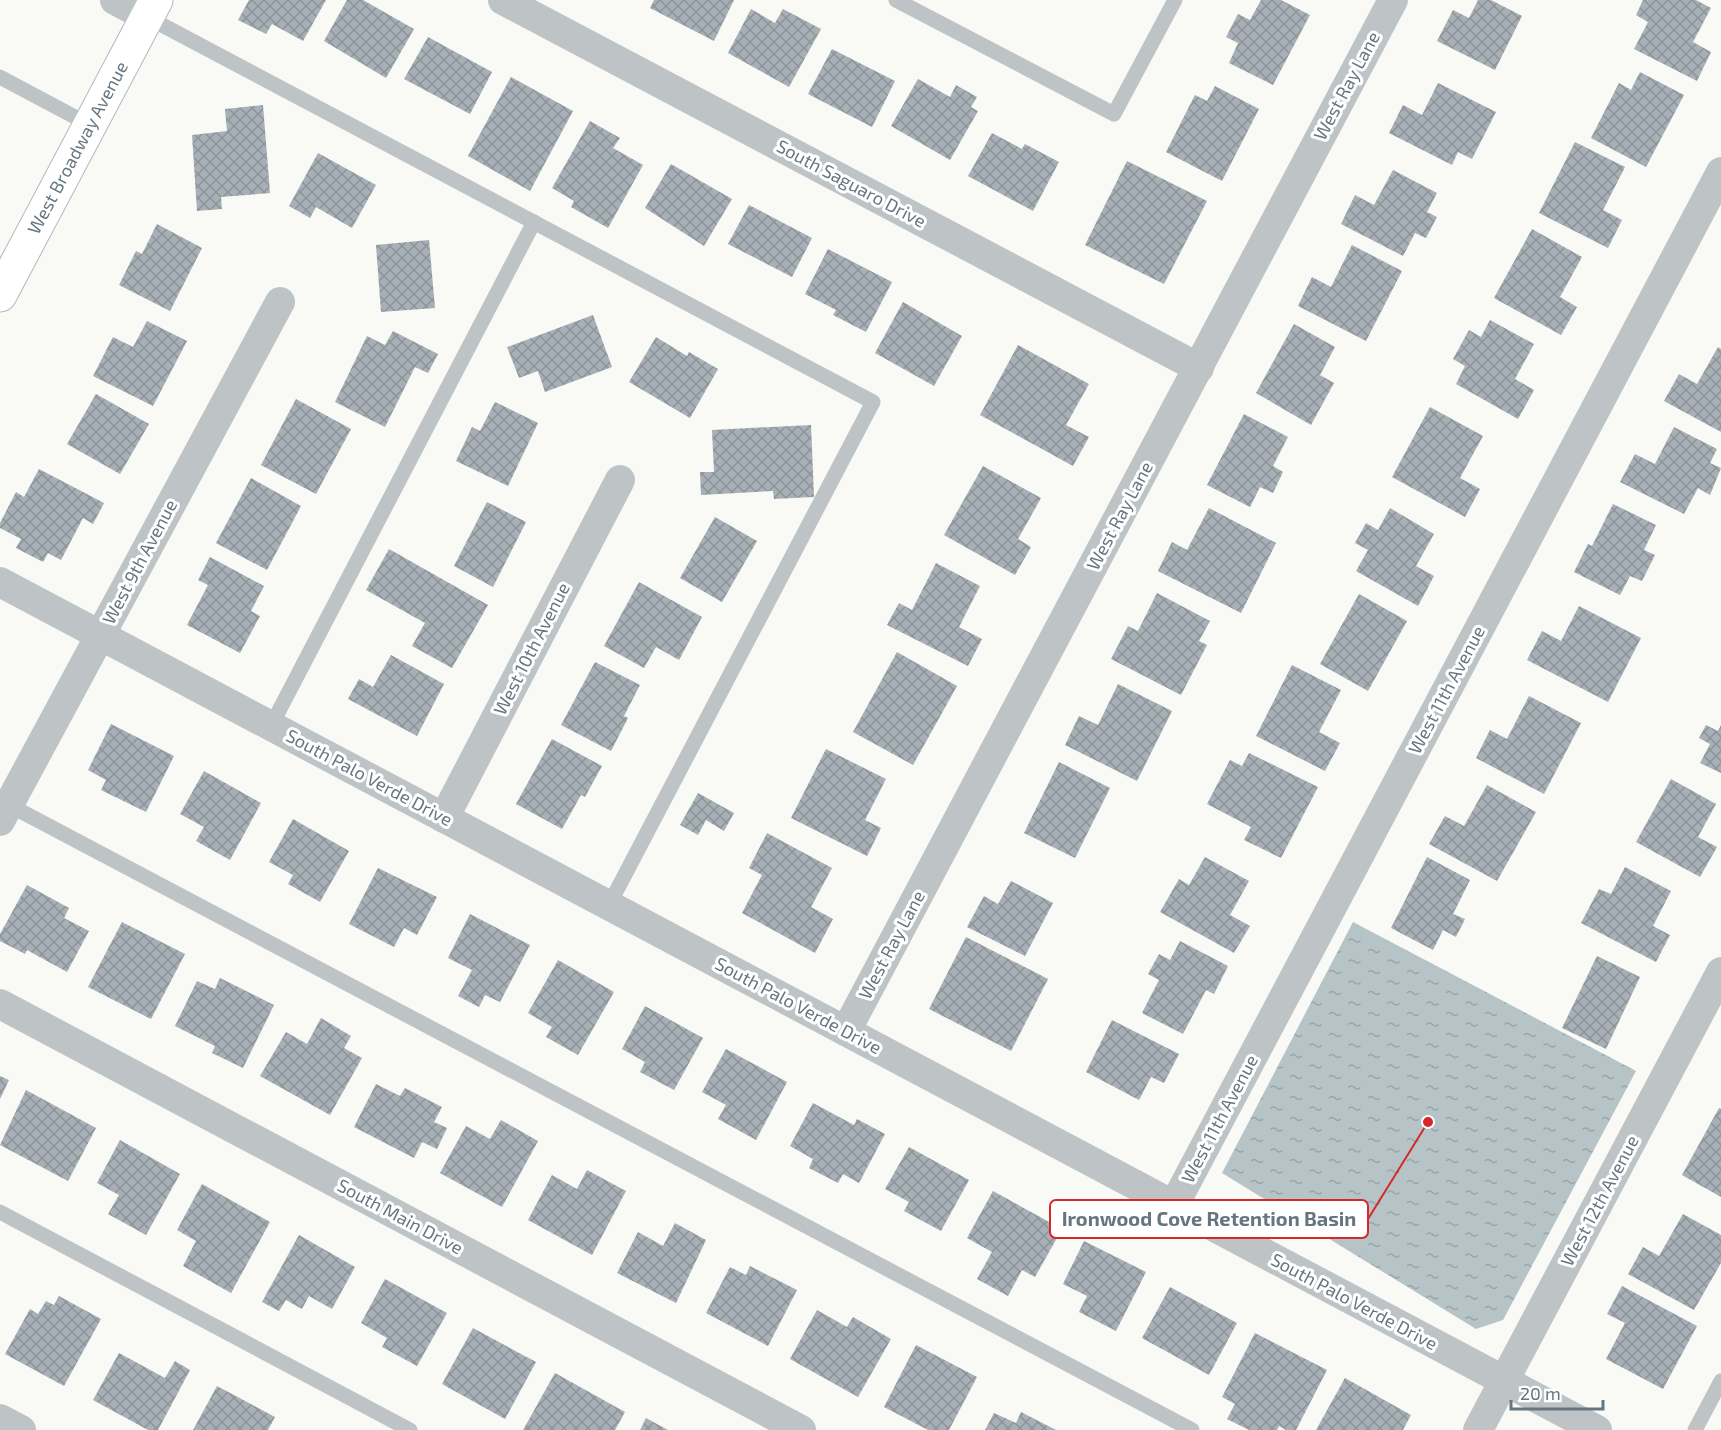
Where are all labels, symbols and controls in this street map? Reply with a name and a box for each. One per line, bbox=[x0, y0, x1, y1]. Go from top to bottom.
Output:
street label: West Ray Lane bbox=[1308, 27, 1384, 144]
street label: West Broadway Avenue bbox=[22, 57, 132, 238]
street label: South Saguaro Drive bbox=[773, 134, 930, 232]
street label: West Ray Lane bbox=[1081, 457, 1157, 574]
street label: West 9th Avenue bbox=[97, 495, 181, 628]
street label: West 10th Avenue bbox=[488, 579, 574, 718]
street label: West 11th Avenue bbox=[1403, 622, 1489, 757]
street label: South Palo Verde Drive bbox=[283, 724, 456, 830]
street label: West Ray Lane bbox=[853, 886, 929, 1003]
street label: South Palo Verde Drive bbox=[712, 952, 885, 1058]
street label: West 11th Avenue bbox=[1176, 1051, 1262, 1186]
street label: West 12th Avenue bbox=[1555, 1131, 1643, 1270]
street label: South Main Drive bbox=[334, 1174, 467, 1259]
callout: Ironwood Cove Retention Basin bbox=[1050, 1200, 1368, 1238]
text: Ironwood Cove Retention Basin bbox=[1062, 1206, 1356, 1230]
street label: South Palo Verde Drive bbox=[1268, 1248, 1441, 1354]
scale bar bbox=[1511, 1373, 1602, 1411]
text: 20 m bbox=[1520, 1382, 1561, 1404]

